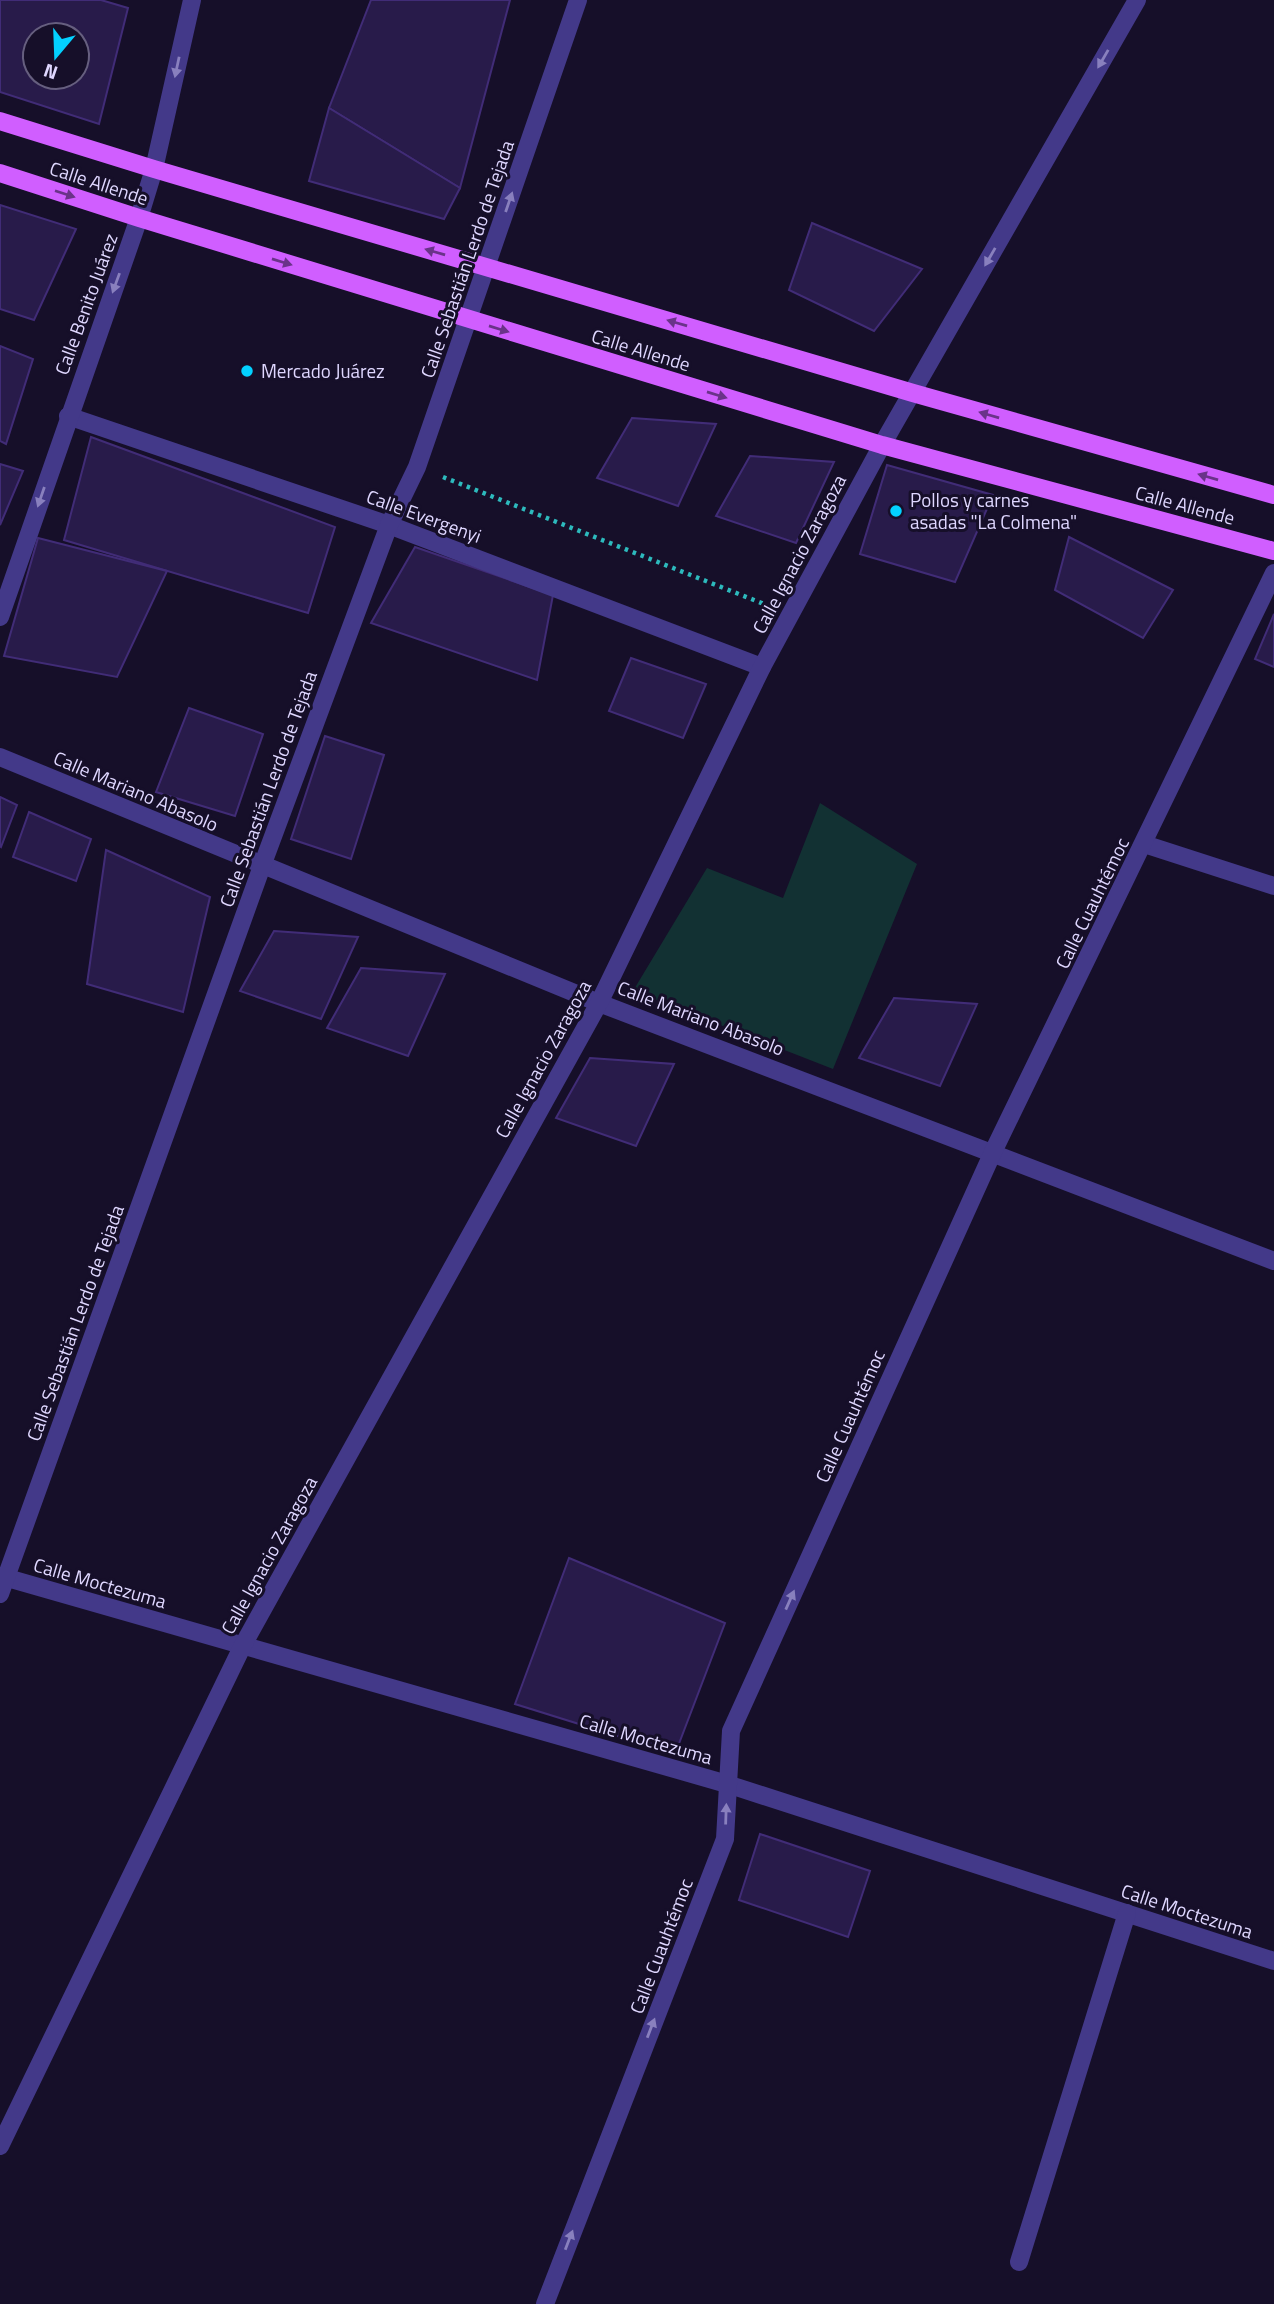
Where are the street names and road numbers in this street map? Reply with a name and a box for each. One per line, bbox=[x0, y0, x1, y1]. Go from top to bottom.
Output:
street label: Calle Sebastián Lerdo de Tejada bbox=[412, 136, 521, 382]
street label: Calle Allende bbox=[46, 153, 152, 212]
street label: Calle Benito Juárez bbox=[46, 229, 125, 379]
street label: Calle Allende bbox=[588, 321, 694, 378]
street label: Calle Ignacio Zaragoza bbox=[744, 469, 853, 639]
street label: Calle Allende bbox=[1132, 477, 1238, 532]
street label: Calle Evergenyi bbox=[363, 481, 486, 550]
street label: Calle Sebastián Lerdo de Tejada bbox=[211, 666, 324, 911]
street label: Calle Mariano Abasolo bbox=[49, 743, 223, 838]
street label: Calle Cuauhtémoc bbox=[1047, 832, 1136, 973]
street label: Calle Mariano Abasolo bbox=[614, 972, 789, 1063]
street label: Calle Ignacio Zaragoza bbox=[487, 974, 598, 1143]
street label: Calle Sebastián Lerdo de Tejada bbox=[18, 1200, 131, 1445]
street label: Calle Cuauhtémoc bbox=[807, 1345, 892, 1487]
street label: Calle Ignacio Zaragoza bbox=[213, 1470, 324, 1639]
street label: Calle Moctezuma bbox=[30, 1550, 170, 1615]
street label: Calle Moctezuma bbox=[576, 1706, 716, 1771]
street label: Calle Cuauhtémoc bbox=[621, 1874, 700, 2018]
street label: Calle Moctezuma bbox=[1118, 1876, 1257, 1946]

